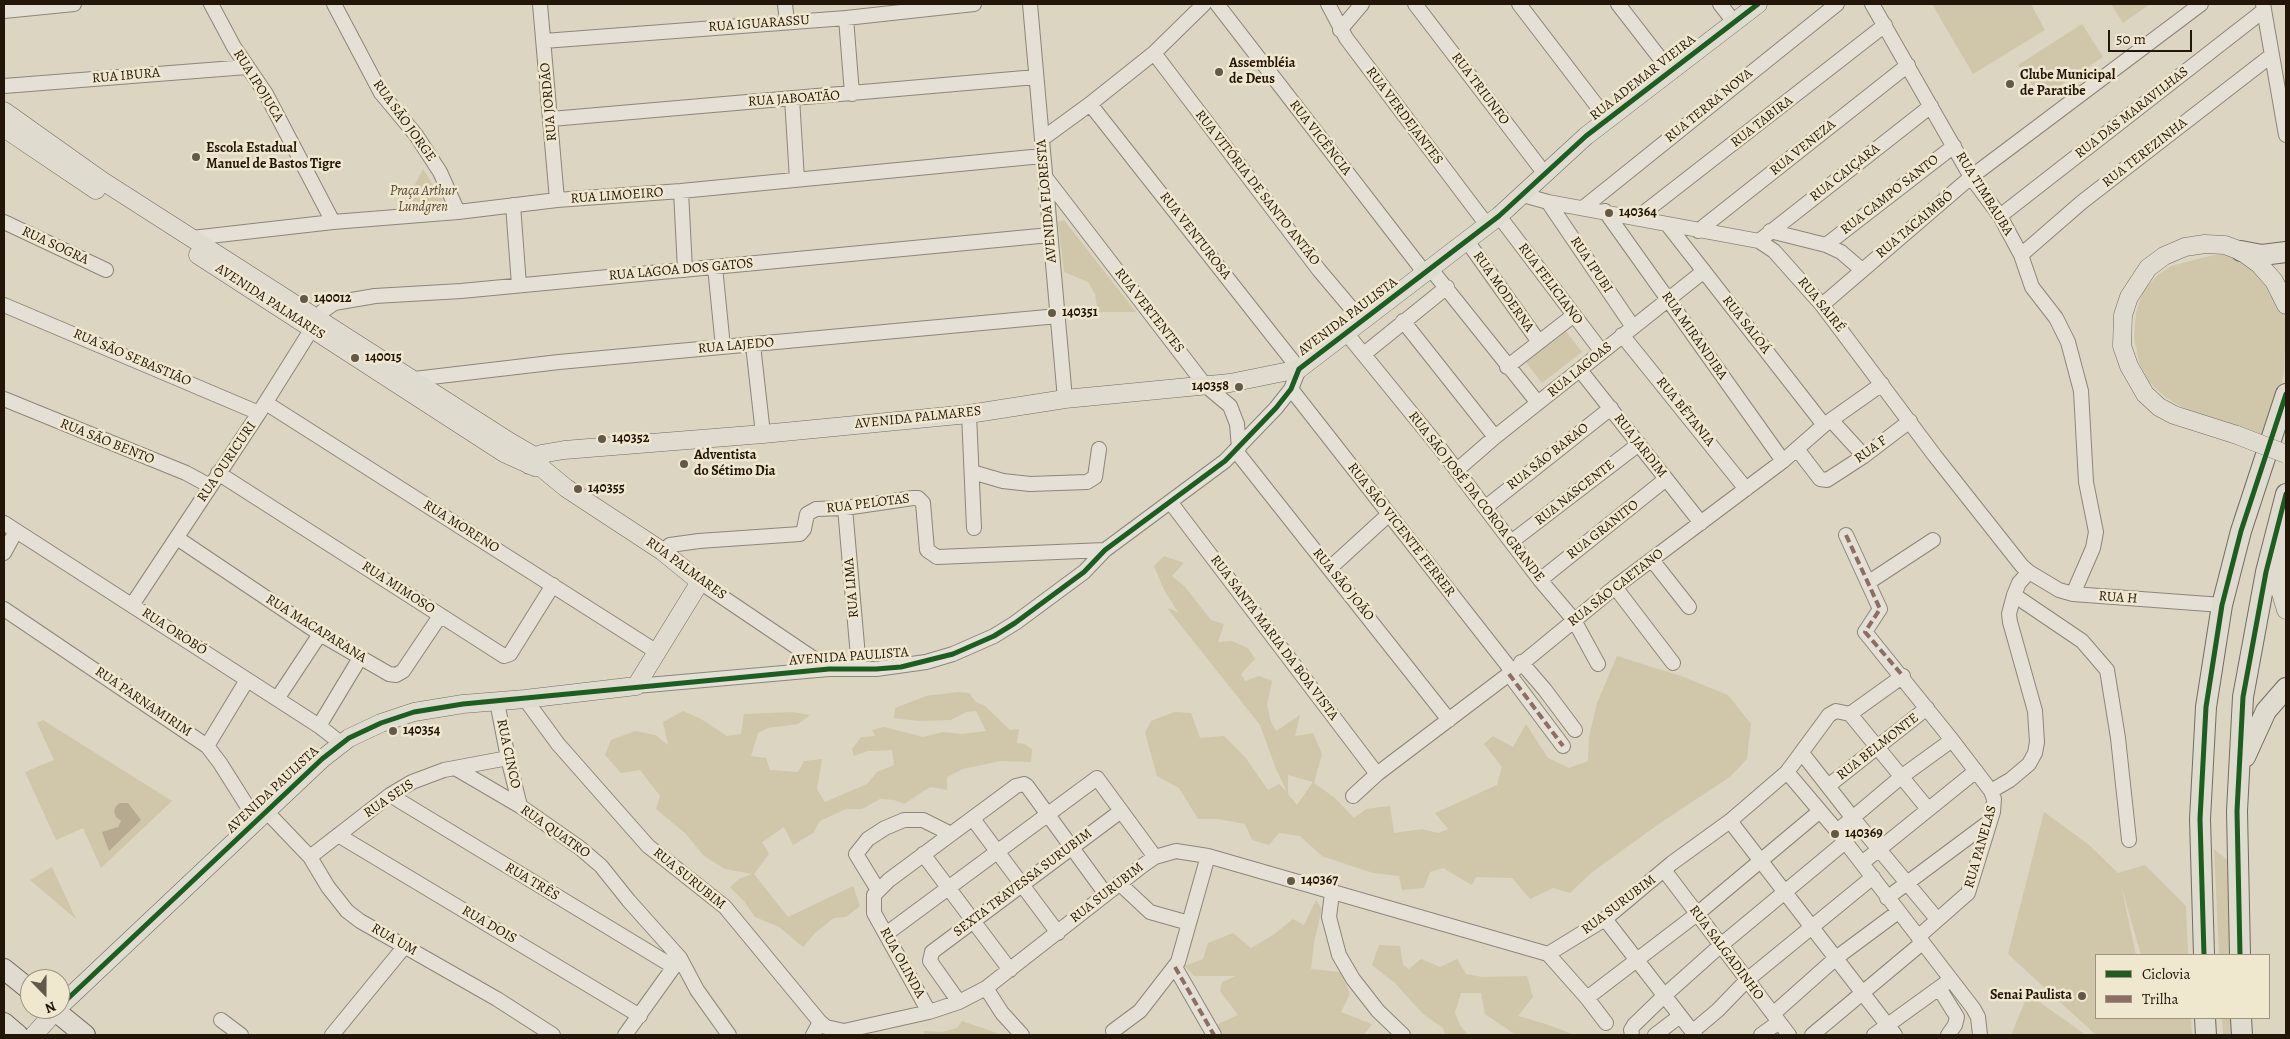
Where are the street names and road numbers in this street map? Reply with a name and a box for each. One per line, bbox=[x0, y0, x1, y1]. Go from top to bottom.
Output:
street label: RUA IGUARASSU bbox=[708, 12, 810, 36]
street label: RUA ADEMAR VIEIRA bbox=[1587, 31, 1699, 125]
street label: RUA IPOJUCA bbox=[229, 47, 287, 125]
street label: RUA TRIUNFO bbox=[1447, 50, 1513, 128]
street label: RUA JORDÃO bbox=[537, 62, 561, 142]
street label: RUA VERDEJANTES bbox=[1362, 64, 1446, 168]
street label: RUA DAS MARAVILHAS bbox=[2072, 64, 2192, 162]
street label: RUA IBURA bbox=[91, 65, 161, 87]
street label: RUA TERRA NOVA bbox=[1662, 65, 1756, 147]
street label: RUA SÃO JORGE bbox=[369, 77, 439, 165]
street label: RUA JABOATÃO bbox=[748, 87, 840, 111]
street label: RUA TABIRA bbox=[1728, 93, 1796, 151]
street label: RUA VICÊNCIA bbox=[1285, 97, 1355, 179]
street label: RUA VITÓRIA DE SANTO ANTÃO bbox=[1191, 107, 1323, 269]
street label: RUA TEREZINHA bbox=[2099, 115, 2191, 191]
street label: RUA VENEZA bbox=[1767, 116, 1839, 180]
street label: AVENIDA FLORESTA bbox=[1033, 139, 1061, 263]
street label: RUA CAIÇARA bbox=[1807, 140, 1883, 206]
street label: RUA TIMBAUBA bbox=[1952, 149, 2016, 239]
street label: RUA CAMPO SANTO bbox=[1837, 151, 1943, 239]
street label: RUA LIMOEIRO bbox=[570, 184, 664, 208]
street label: RUA TACAIMBÓ bbox=[1873, 188, 1957, 262]
street label: RUA VENTUROSA bbox=[1156, 189, 1234, 283]
street label: RUA SOGRA bbox=[19, 223, 91, 269]
street label: RUA IPUBI bbox=[1566, 234, 1616, 296]
street label: RUA FELICIANO bbox=[1514, 240, 1586, 328]
street label: RUA MODERNA bbox=[1469, 248, 1537, 336]
street label: RUA LAGOA DOS GATOS bbox=[608, 255, 754, 285]
street label: AVENIDA PALMARES bbox=[212, 260, 328, 344]
street label: RUA VERTENTES bbox=[1111, 265, 1187, 357]
street label: AVENIDA PAULISTA bbox=[1295, 274, 1401, 360]
street label: RUA SAIRÉ bbox=[1794, 274, 1848, 336]
street label: RUA MIRANDIBA bbox=[1657, 289, 1731, 383]
street label: RUA SALOÁ bbox=[1718, 293, 1774, 357]
street label: RUA SÃO SEBASTIÃO bbox=[71, 326, 193, 390]
street label: RUA LAJEDO bbox=[697, 334, 775, 358]
street label: RUA LAGOAS bbox=[1544, 339, 1616, 401]
street label: RUA BÊTANIA bbox=[1652, 374, 1718, 450]
street label: AVENIDA PALMARES bbox=[854, 403, 982, 433]
street label: RUA SÃO JOSÉ DA COROA GRANDE bbox=[1404, 409, 1548, 585]
street label: RUA JARDIM bbox=[1610, 411, 1670, 481]
street label: RUA SÃO BENTO bbox=[57, 415, 157, 469]
street label: RUA OURICURI bbox=[194, 419, 260, 505]
street label: RUA SÃO BARAO bbox=[1504, 420, 1592, 494]
street label: RUA F bbox=[1852, 433, 1890, 467]
street label: RUA NASCENTE bbox=[1532, 457, 1618, 529]
street label: RUA SÂO VICENTE FERRER bbox=[1344, 460, 1458, 600]
street label: RUA PELOTAS bbox=[825, 491, 911, 517]
street label: RUA MORENO bbox=[420, 497, 502, 557]
street label: RUA GRANITO bbox=[1564, 497, 1642, 563]
street label: RUA PALMARES bbox=[642, 534, 730, 604]
street label: RUA SÃO JOÃO bbox=[1309, 545, 1377, 625]
street label: RUA SÃO CAETANO bbox=[1565, 545, 1667, 631]
street label: RUA SANTA MARIA DA BOA VISTA bbox=[1206, 552, 1342, 724]
street label: RUA LIMA bbox=[841, 557, 863, 619]
street label: RUA MIMOSO bbox=[358, 558, 438, 618]
street label: RUA H bbox=[2098, 588, 2138, 608]
street label: RUA MACAPARANA bbox=[262, 591, 370, 667]
street label: RUA OROBÓ bbox=[138, 605, 210, 659]
street label: AVENIDA PAULISTA bbox=[789, 644, 909, 670]
street label: RUA PARNAMIRIM bbox=[91, 663, 195, 741]
street label: RUA BELMONTE bbox=[1834, 710, 1922, 784]
street label: RUA CINCO bbox=[492, 718, 524, 790]
street label: AVENIDA PAULISTA bbox=[223, 743, 323, 837]
street label: RUA SEIS bbox=[361, 776, 417, 822]
street label: RUA QUATRO bbox=[517, 802, 593, 862]
street label: RUA PANELAS bbox=[1961, 804, 2001, 890]
street label: SEXTA TRAVESSA SURUBIM bbox=[950, 825, 1096, 941]
street label: RUA SURUBIM bbox=[649, 845, 729, 913]
street label: RUA TRÊS bbox=[502, 859, 562, 905]
street label: RUA SURUBIM bbox=[1067, 859, 1147, 927]
street label: RUA SURUBIM bbox=[1579, 872, 1659, 938]
street label: RUA SALGADINHO bbox=[1685, 902, 1767, 1004]
street label: RUA DOIS bbox=[459, 903, 519, 947]
street label: RUA UM bbox=[368, 920, 420, 960]
street label: RUA OLINDA bbox=[876, 925, 928, 1001]

